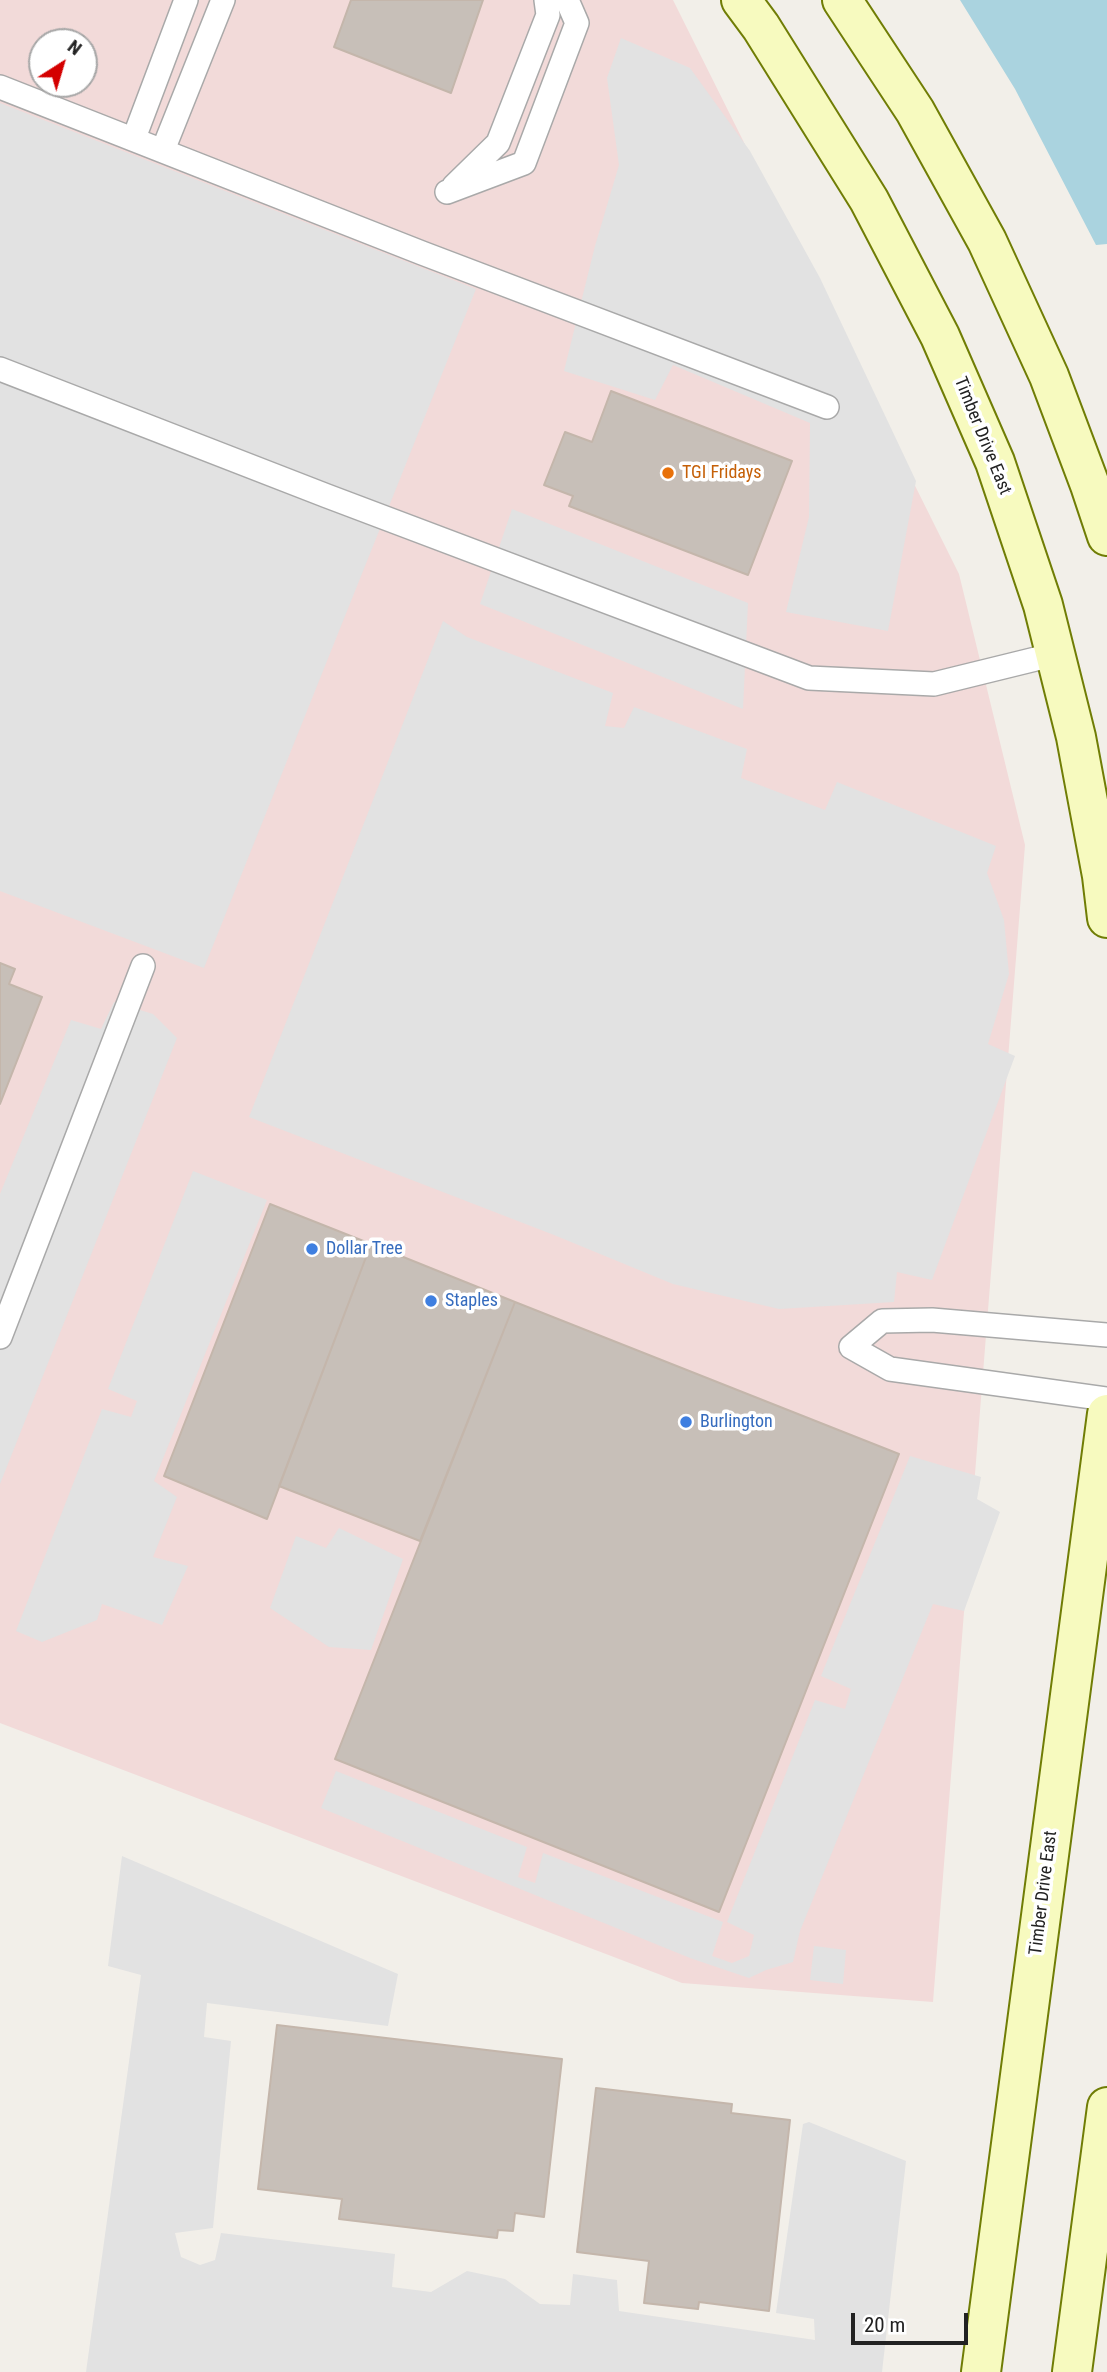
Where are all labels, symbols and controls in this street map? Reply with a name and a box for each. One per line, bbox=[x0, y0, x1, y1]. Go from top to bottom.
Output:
north arrow bbox=[28, 28, 98, 98]
text: N bbox=[63, 35, 86, 60]
street label: Timber Drive East bbox=[949, 374, 1015, 498]
place label: TGI Fridays bbox=[682, 462, 762, 484]
marker: TGI Fridays bbox=[660, 465, 676, 481]
place label: Dollar Tree bbox=[326, 1238, 403, 1260]
marker: Dollar Tree bbox=[304, 1241, 320, 1257]
place label: Staples bbox=[445, 1290, 498, 1312]
marker: Staples bbox=[423, 1293, 439, 1309]
place label: Burlington bbox=[700, 1411, 773, 1433]
marker: Burlington bbox=[678, 1414, 694, 1430]
street label: Timber Drive East bbox=[1026, 1830, 1062, 1956]
scale bar bbox=[855, 2298, 972, 2342]
text: 20 m bbox=[864, 2313, 905, 2337]

